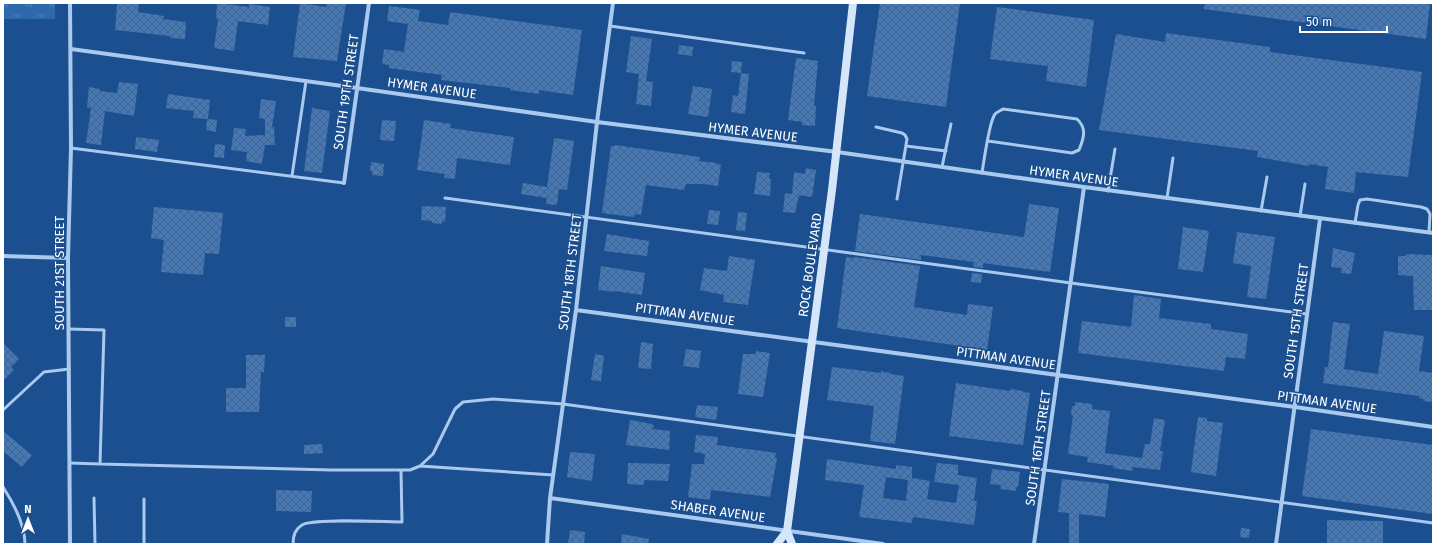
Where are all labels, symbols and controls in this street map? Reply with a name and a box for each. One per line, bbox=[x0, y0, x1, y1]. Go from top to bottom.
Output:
scale bar bbox=[1300, 8, 1387, 34]
text: 50 m bbox=[1306, 15, 1332, 29]
street label: SOUTH 19TH STREET bbox=[330, 33, 362, 151]
street label: HYMER AVENUE bbox=[386, 74, 478, 102]
street label: HYMER AVENUE bbox=[707, 119, 799, 145]
street label: HYMER AVENUE bbox=[1028, 162, 1120, 190]
street label: ROCK BOULEVARD bbox=[795, 212, 825, 318]
street label: SOUTH 18TH STREET bbox=[555, 213, 585, 331]
street label: SOUTH 21ST STREET bbox=[52, 216, 67, 330]
street label: SOUTH 15TH STREET bbox=[1280, 262, 1312, 380]
street label: PITTMAN AVENUE bbox=[634, 300, 736, 328]
street label: PITTMAN AVENUE bbox=[955, 344, 1057, 372]
street label: PITTMAN AVENUE bbox=[1276, 388, 1378, 416]
street label: SOUTH 16TH STREET bbox=[1022, 389, 1054, 507]
street label: SHABER AVENUE bbox=[670, 497, 766, 525]
north arrow bbox=[8, 499, 48, 539]
text: N bbox=[24, 503, 32, 516]

